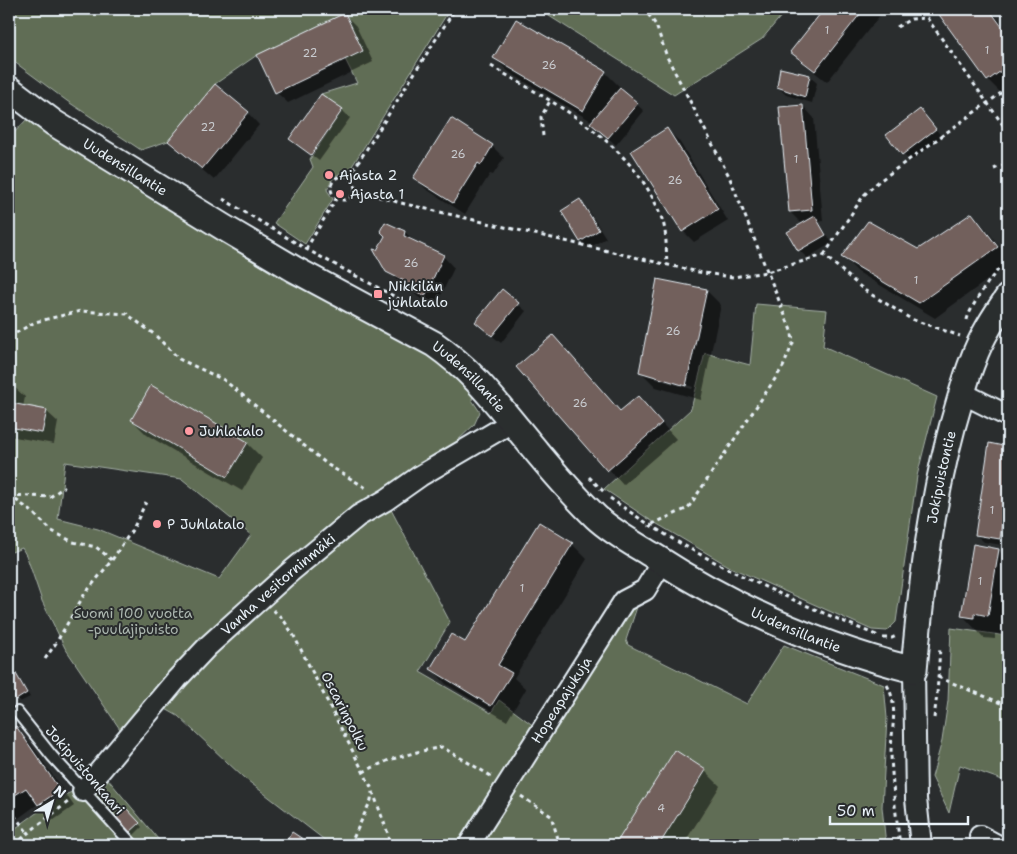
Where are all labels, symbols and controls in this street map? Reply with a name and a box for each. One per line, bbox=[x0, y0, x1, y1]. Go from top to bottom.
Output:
house number: 1 bbox=[825, 23, 829, 38]
house number: 1 bbox=[985, 43, 989, 58]
house number: 22 bbox=[303, 46, 317, 61]
house number: 26 bbox=[542, 58, 556, 73]
house number: 22 bbox=[201, 120, 215, 135]
street label: Uudensillantie bbox=[80, 134, 171, 200]
house number: 26 bbox=[451, 147, 465, 162]
house number: 1 bbox=[794, 152, 798, 167]
place label: Ajasta 2 bbox=[339, 166, 397, 184]
marker: Ajasta 2 bbox=[323, 169, 335, 181]
house number: 26 bbox=[668, 173, 682, 188]
place label: Ajasta 1 bbox=[350, 185, 404, 203]
marker: Ajasta 1 bbox=[334, 188, 346, 200]
house number: 26 bbox=[404, 256, 418, 271]
house number: 1 bbox=[914, 273, 918, 288]
place label: Nikkilän juhlatalo bbox=[387, 277, 448, 311]
marker: Nikkilän juhlatalo bbox=[372, 288, 384, 300]
house number: 26 bbox=[666, 324, 680, 339]
street label: Uudensillantie bbox=[429, 337, 510, 416]
house number: 26 bbox=[573, 396, 587, 411]
place label: Juhlatalo bbox=[199, 422, 263, 440]
marker: Juhlatalo bbox=[183, 425, 195, 437]
street label: Jokipuistontie bbox=[923, 428, 960, 525]
house number: 1 bbox=[990, 503, 994, 518]
place label: P Juhlatalo bbox=[167, 515, 244, 533]
marker: P Juhlatalo bbox=[151, 518, 163, 530]
street label: Vanha vesitorninmäki bbox=[217, 529, 339, 639]
house number: 1 bbox=[978, 574, 982, 589]
house number: 1 bbox=[520, 581, 524, 596]
street label: Uudensillantie bbox=[748, 603, 843, 656]
park label: Suomi 100 vuotta -puulajipuisto bbox=[74, 604, 193, 638]
street label: Hopeapajukuja bbox=[527, 653, 596, 747]
street label: Oscarinpolku bbox=[317, 668, 373, 754]
street label: Jokipuistonkaari bbox=[41, 722, 129, 818]
north arrow bbox=[28, 776, 78, 826]
text: N bbox=[50, 781, 70, 802]
scale bar bbox=[830, 794, 967, 826]
house number: 4 bbox=[657, 801, 665, 816]
text: 50 m bbox=[837, 801, 875, 821]

